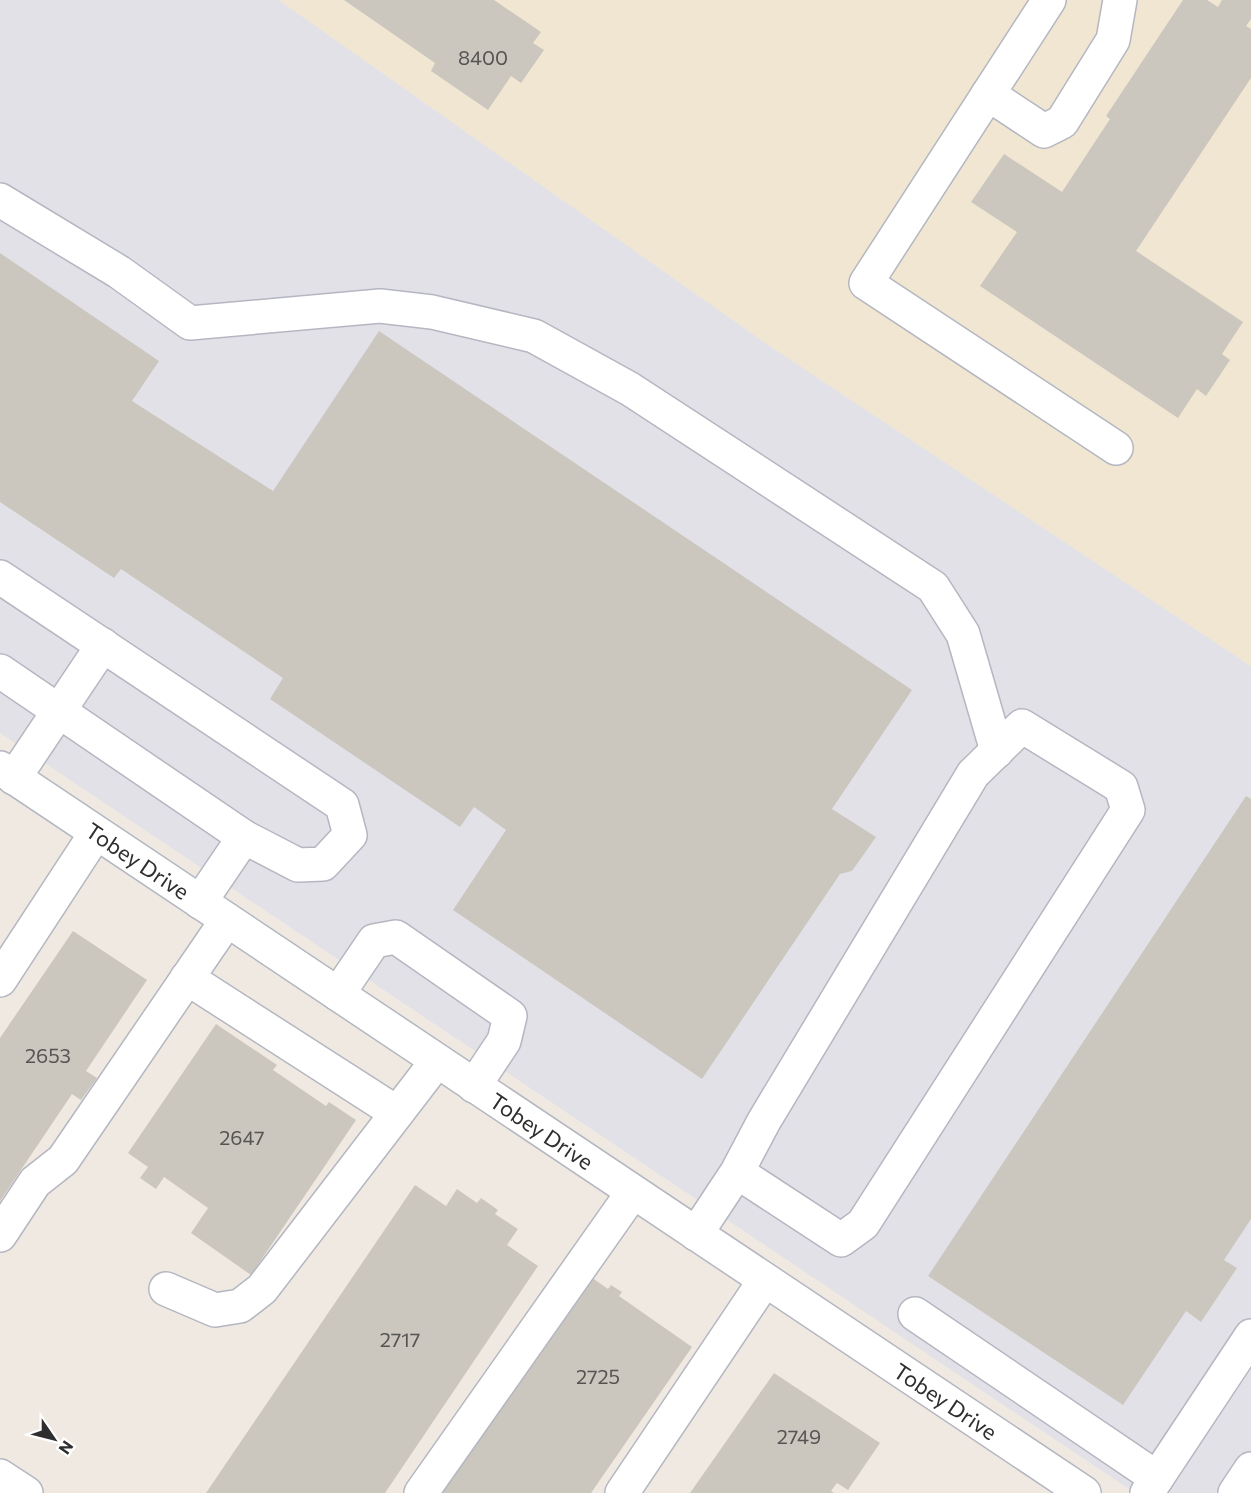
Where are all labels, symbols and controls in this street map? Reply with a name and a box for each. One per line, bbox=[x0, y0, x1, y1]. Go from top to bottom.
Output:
house number: 8400 bbox=[458, 45, 508, 69]
street label: Tobey Drive bbox=[81, 816, 195, 904]
house number: 2653 bbox=[25, 1043, 71, 1067]
street label: Tobey Drive bbox=[485, 1086, 599, 1175]
house number: 2647 bbox=[219, 1125, 265, 1149]
house number: 2717 bbox=[380, 1327, 420, 1351]
street label: Tobey Drive bbox=[889, 1356, 1003, 1445]
house number: 2725 bbox=[576, 1364, 620, 1388]
north arrow bbox=[24, 1409, 84, 1469]
house number: 2749 bbox=[777, 1424, 821, 1448]
text: N bbox=[55, 1438, 78, 1458]

